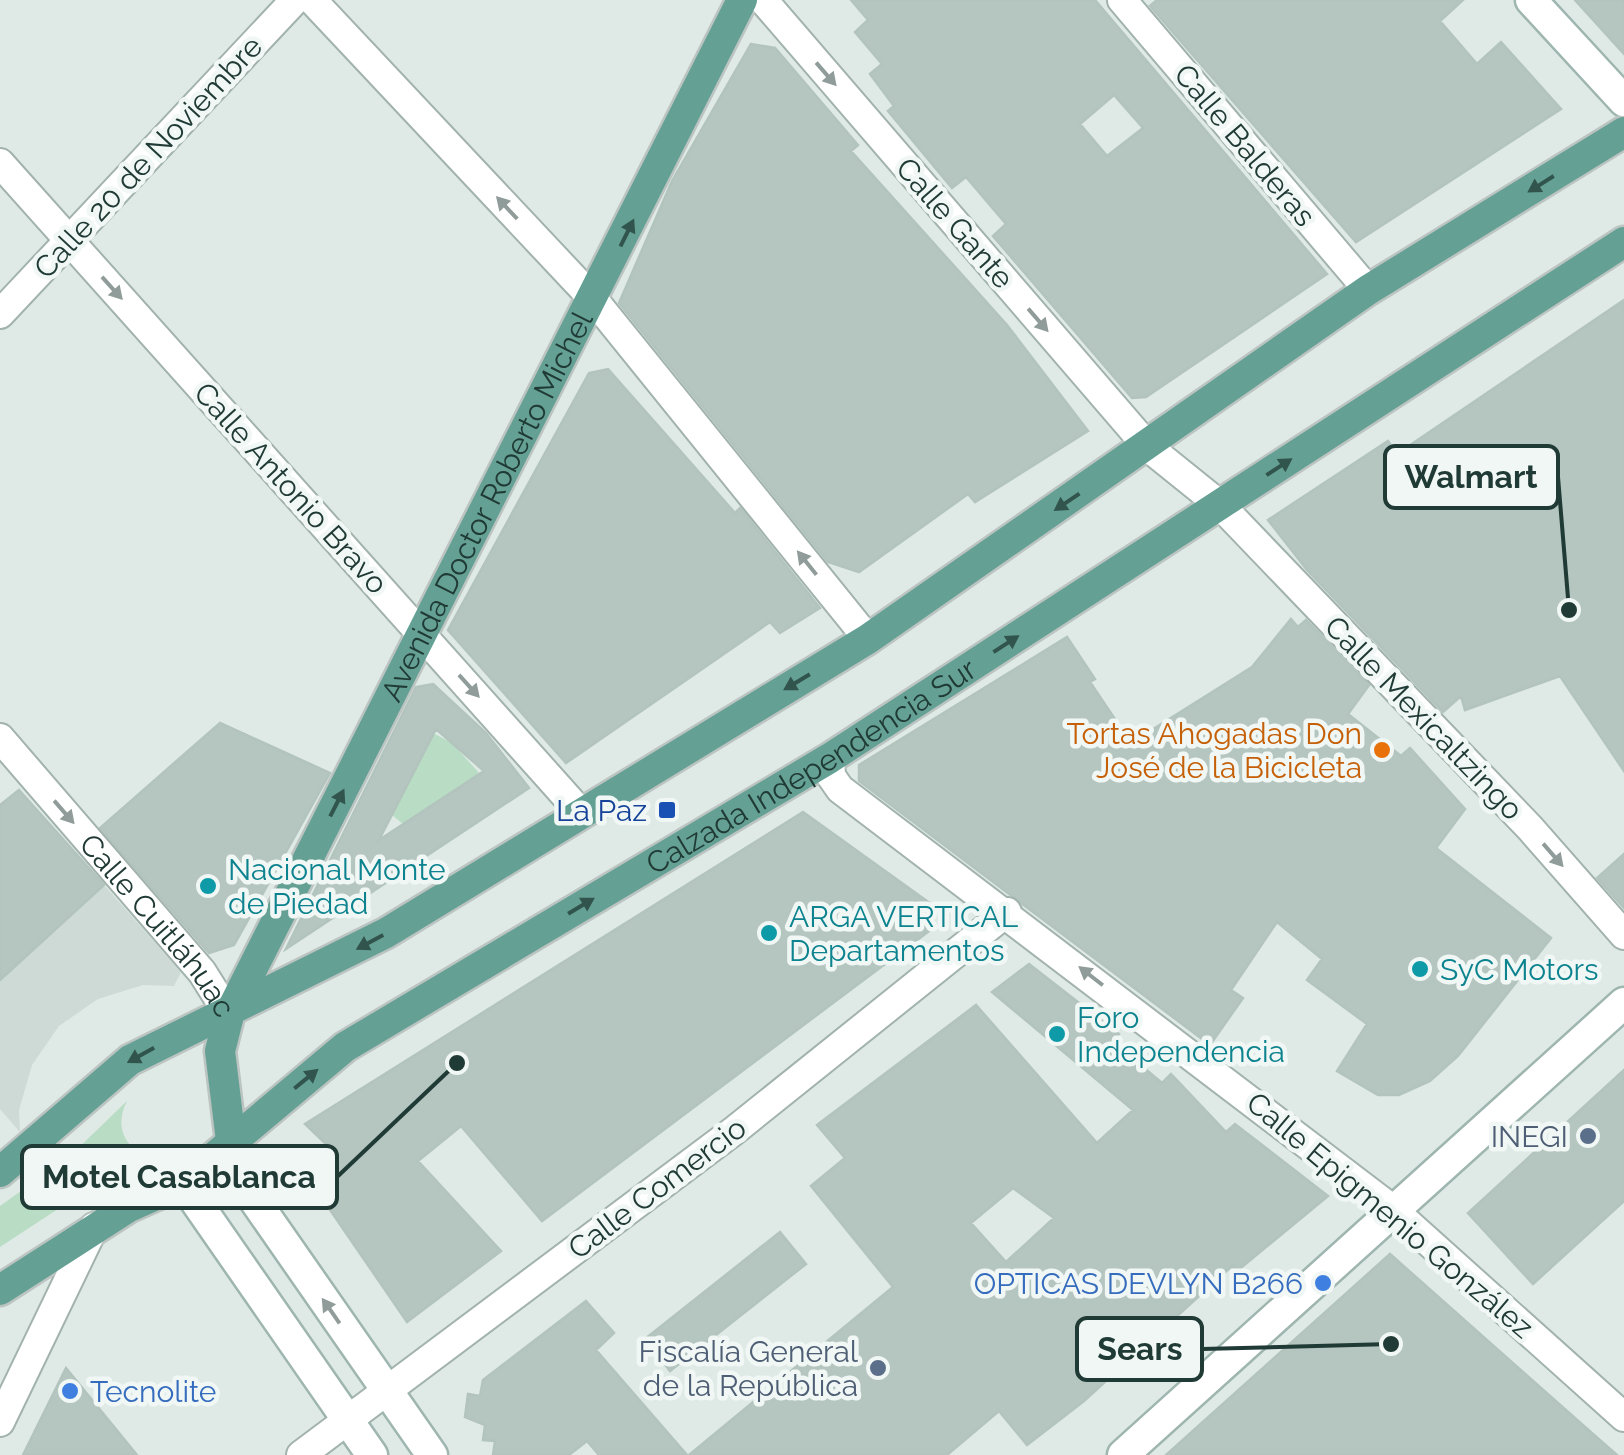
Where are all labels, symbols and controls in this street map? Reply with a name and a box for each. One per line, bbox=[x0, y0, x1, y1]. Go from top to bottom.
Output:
street label: Calle 20 de Noviembre bbox=[27, 29, 269, 285]
street label: Calle Balderas bbox=[1167, 57, 1323, 233]
one-way arrow bbox=[815, 61, 837, 86]
street label: Calle Gante bbox=[889, 151, 1021, 295]
one-way arrow bbox=[1527, 174, 1555, 192]
one-way arrow bbox=[496, 196, 519, 220]
one-way arrow bbox=[618, 218, 635, 247]
one-way arrow bbox=[100, 275, 122, 300]
street label: Avenida Doctor Roberto Michel bbox=[373, 305, 600, 707]
one-way arrow bbox=[1027, 307, 1049, 332]
street label: Calle Antonio Bravo bbox=[187, 375, 395, 601]
callout: Walmart bbox=[1385, 446, 1558, 508]
text: Walmart bbox=[1404, 458, 1538, 495]
one-way arrow bbox=[1266, 459, 1293, 477]
one-way arrow bbox=[1054, 492, 1081, 511]
one-way arrow bbox=[797, 551, 818, 576]
street label: Calle Mexicaltzingo bbox=[1318, 609, 1530, 827]
one-way arrow bbox=[992, 635, 1020, 653]
street label: Calzada Independencia Sur bbox=[640, 650, 983, 881]
one-way arrow bbox=[457, 673, 479, 698]
one-way arrow bbox=[783, 673, 811, 691]
place label: Tortas Ahogadas Don José de la Bicicleta bbox=[1067, 716, 1362, 785]
marker: Tortas Ahogadas Don José de la Bicicleta bbox=[1371, 739, 1393, 761]
one-way arrow bbox=[328, 789, 345, 818]
place label: La Paz bbox=[556, 793, 647, 828]
one-way arrow bbox=[52, 799, 74, 824]
marker: La Paz bbox=[656, 799, 678, 821]
street label: Calle Cuitláhuac bbox=[73, 826, 243, 1023]
one-way arrow bbox=[1541, 842, 1563, 867]
place label: Nacional Monte de Piedad bbox=[228, 852, 446, 921]
marker: Nacional Monte de Piedad bbox=[197, 875, 219, 897]
one-way arrow bbox=[567, 898, 595, 915]
place label: ARGA VERTICAL Departamentos bbox=[789, 899, 1019, 968]
marker: ARGA VERTICAL Departamentos bbox=[758, 922, 780, 944]
one-way arrow bbox=[355, 933, 384, 950]
place label: SyC Motors bbox=[1440, 952, 1599, 987]
marker: SyC Motors bbox=[1409, 958, 1431, 980]
one-way arrow bbox=[1078, 967, 1104, 987]
place label: Foro Independencia bbox=[1077, 1000, 1285, 1069]
marker: Foro Independencia bbox=[1046, 1023, 1068, 1045]
one-way arrow bbox=[127, 1046, 155, 1064]
one-way arrow bbox=[294, 1069, 319, 1090]
street label: Calle Epigmenio González bbox=[1240, 1085, 1540, 1345]
street label: Calle Comercio bbox=[561, 1110, 753, 1266]
place label: INEGI bbox=[1491, 1119, 1568, 1154]
marker: INEGI bbox=[1577, 1125, 1599, 1147]
callout: Motel Casablanca bbox=[22, 1146, 337, 1208]
text: Motel Casablanca bbox=[42, 1158, 316, 1195]
place label: OPTICAS DEVLYN B266 bbox=[974, 1266, 1303, 1301]
marker: OPTICAS DEVLYN B266 bbox=[1312, 1272, 1334, 1294]
one-way arrow bbox=[322, 1298, 341, 1325]
callout: Sears bbox=[1077, 1318, 1202, 1380]
text: Sears bbox=[1097, 1330, 1183, 1367]
place label: Fiscalía General de la República bbox=[639, 1334, 859, 1403]
marker: Fiscalía General de la República bbox=[867, 1357, 889, 1379]
place label: Tecnolite bbox=[90, 1374, 216, 1409]
marker: Tecnolite bbox=[59, 1380, 81, 1402]

